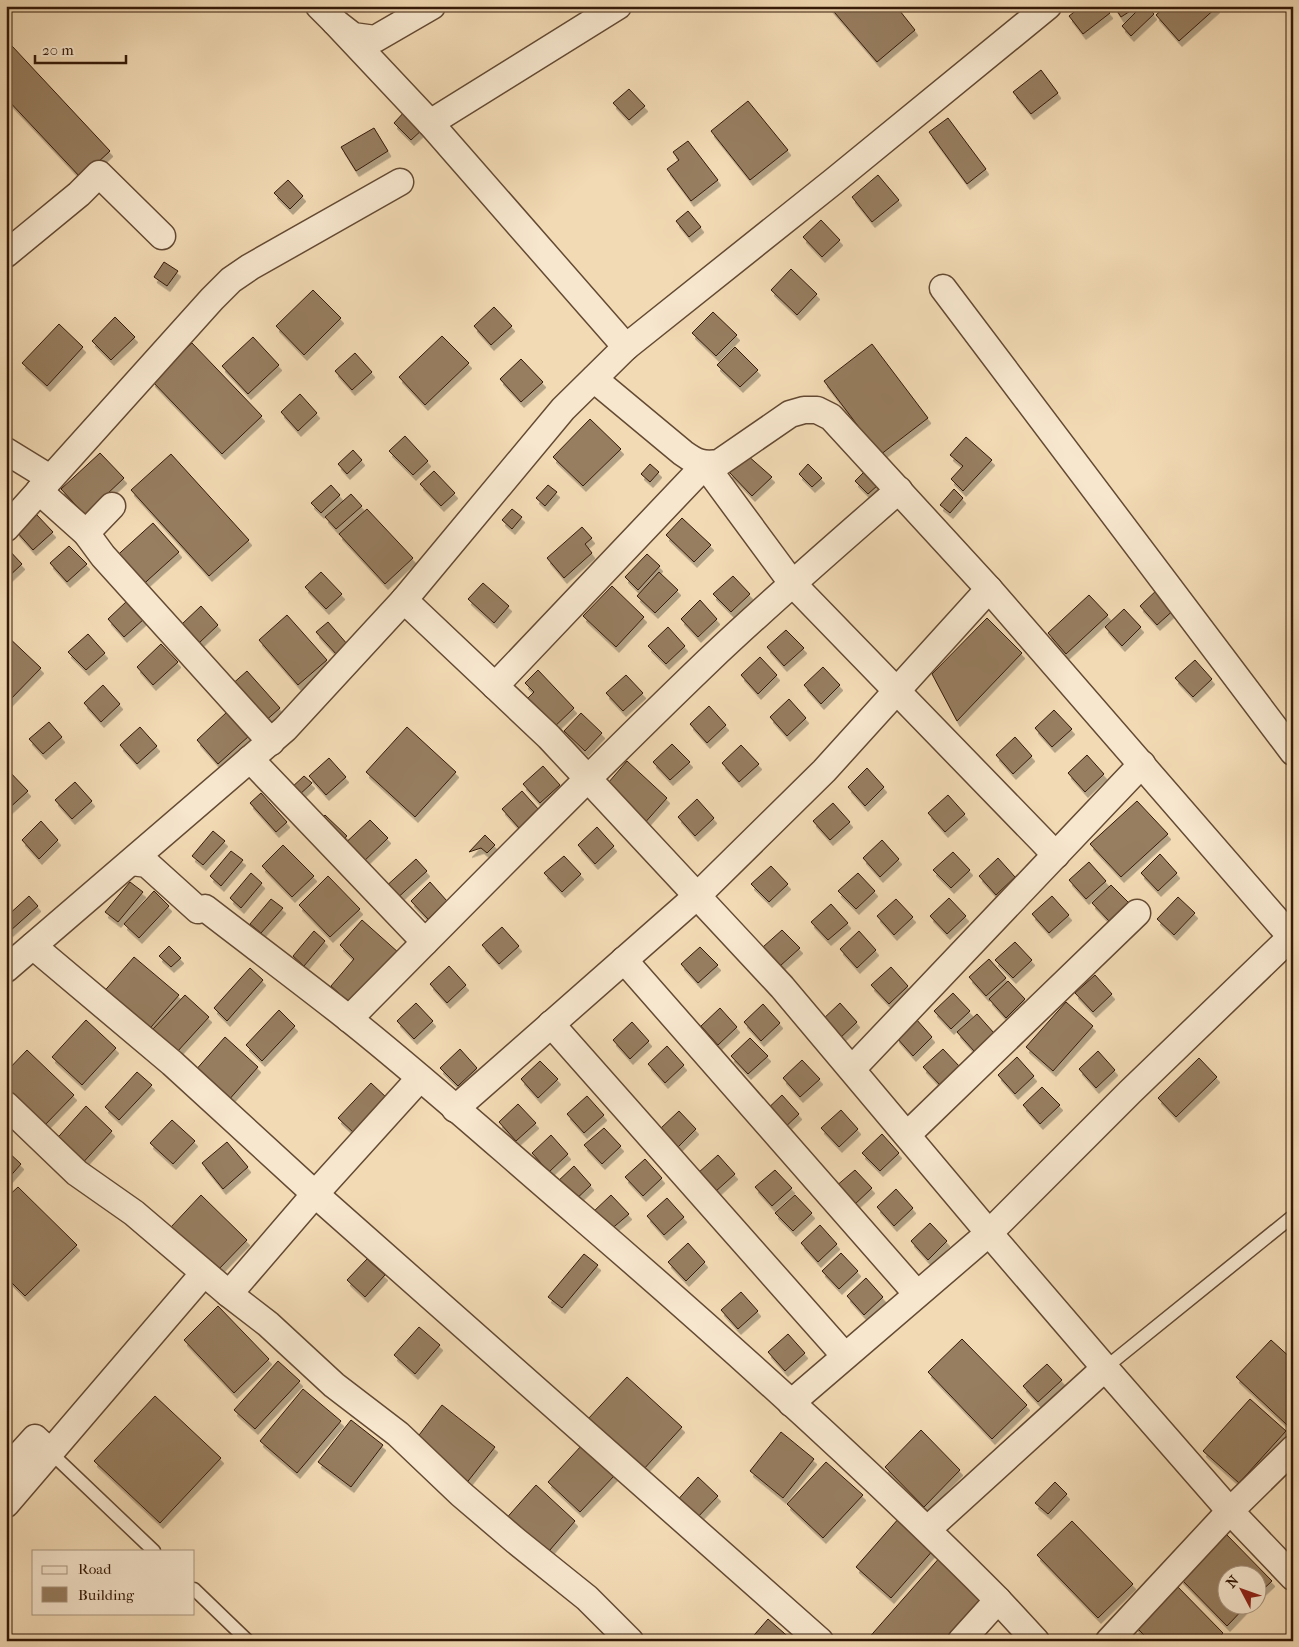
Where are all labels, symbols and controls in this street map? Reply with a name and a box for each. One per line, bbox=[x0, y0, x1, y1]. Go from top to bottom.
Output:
scale bar bbox=[35, 32, 126, 64]
text: 20 m bbox=[42, 41, 74, 59]
legend bbox=[32, 1550, 195, 1614]
text: Road bbox=[78, 1560, 112, 1578]
north arrow bbox=[1216, 1564, 1266, 1614]
text: N bbox=[1223, 1572, 1243, 1591]
text: Building bbox=[78, 1586, 135, 1604]

